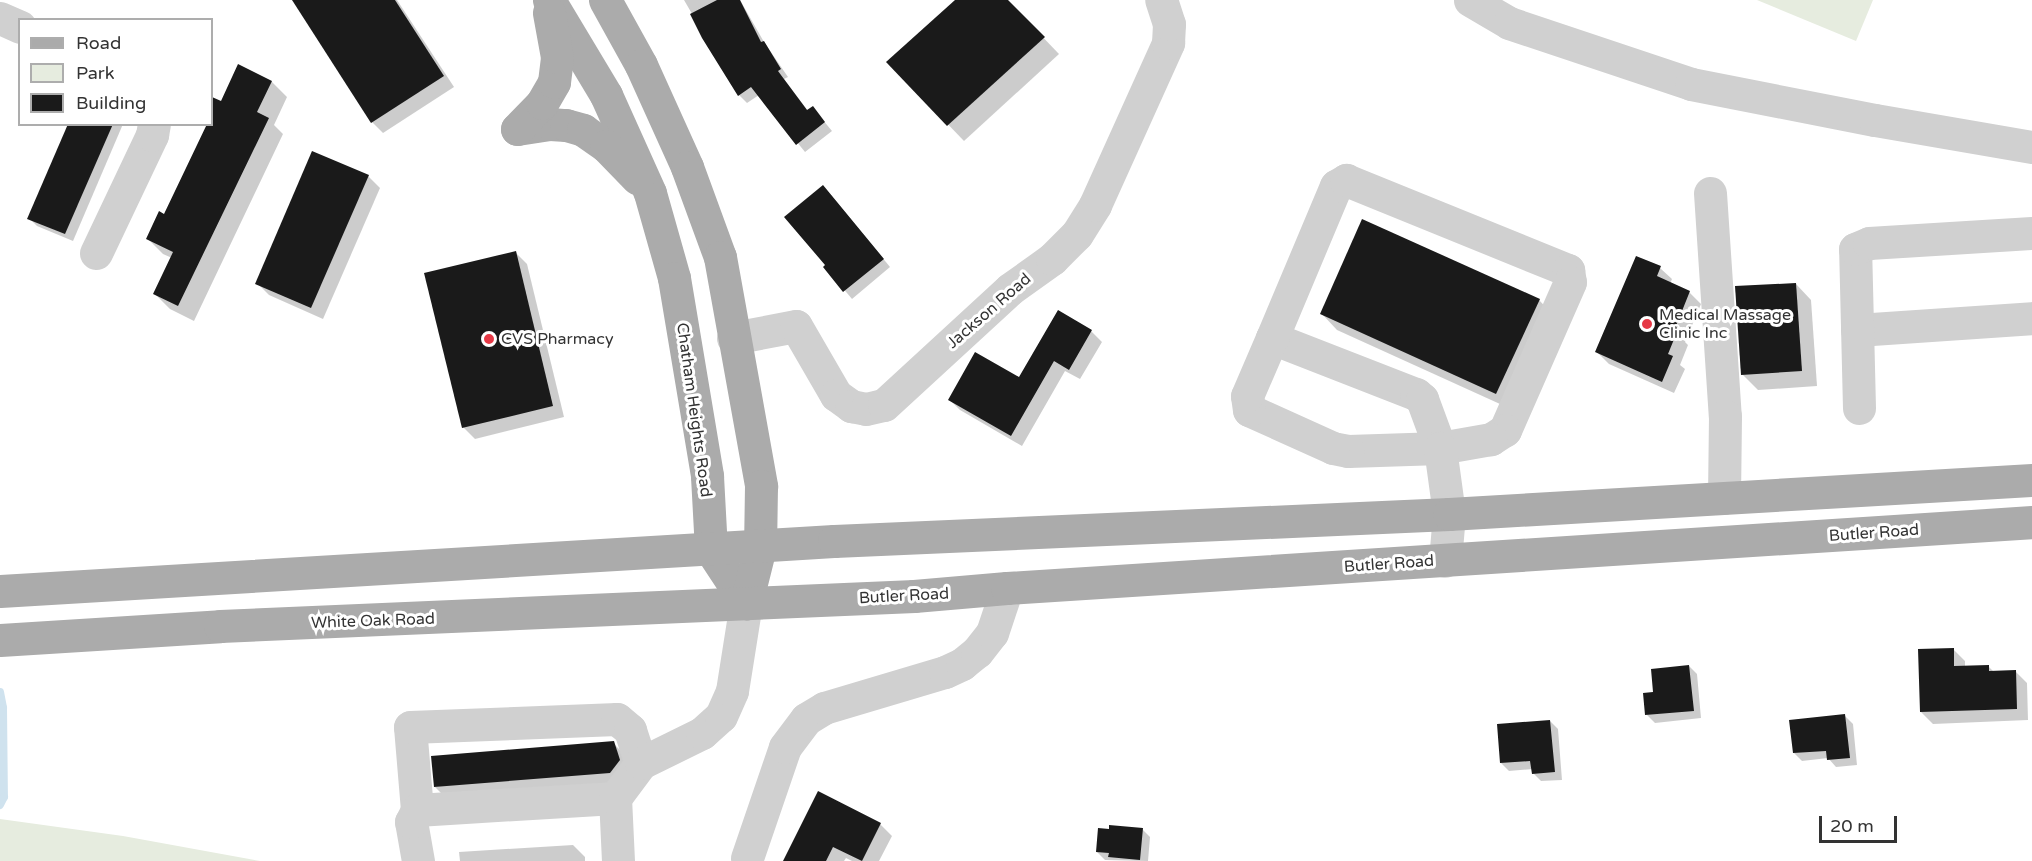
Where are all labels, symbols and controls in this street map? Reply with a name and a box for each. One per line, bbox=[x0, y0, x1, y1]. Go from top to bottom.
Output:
legend bbox=[18, 18, 213, 126]
text: Road bbox=[76, 32, 121, 54]
text: Park bbox=[76, 62, 114, 84]
text: Building bbox=[76, 92, 146, 114]
street label: Jackson Road bbox=[943, 269, 1035, 353]
place label: Medical Massage Clinic Inc bbox=[1659, 305, 1791, 343]
marker: Medical Massage Clinic Inc bbox=[1640, 317, 1654, 331]
street label: Chatham Heights Road bbox=[672, 321, 716, 499]
place label: CVS Pharmacy bbox=[501, 329, 613, 349]
marker: CVS Pharmacy bbox=[482, 332, 496, 346]
street label: Butler Road bbox=[1828, 520, 1920, 546]
street label: Butler Road bbox=[1343, 551, 1435, 577]
street label: Butler Road bbox=[858, 584, 950, 608]
street label: White Oak Road bbox=[311, 609, 435, 633]
scale bar bbox=[1822, 804, 1900, 842]
text: 20 m bbox=[1830, 815, 1874, 837]

